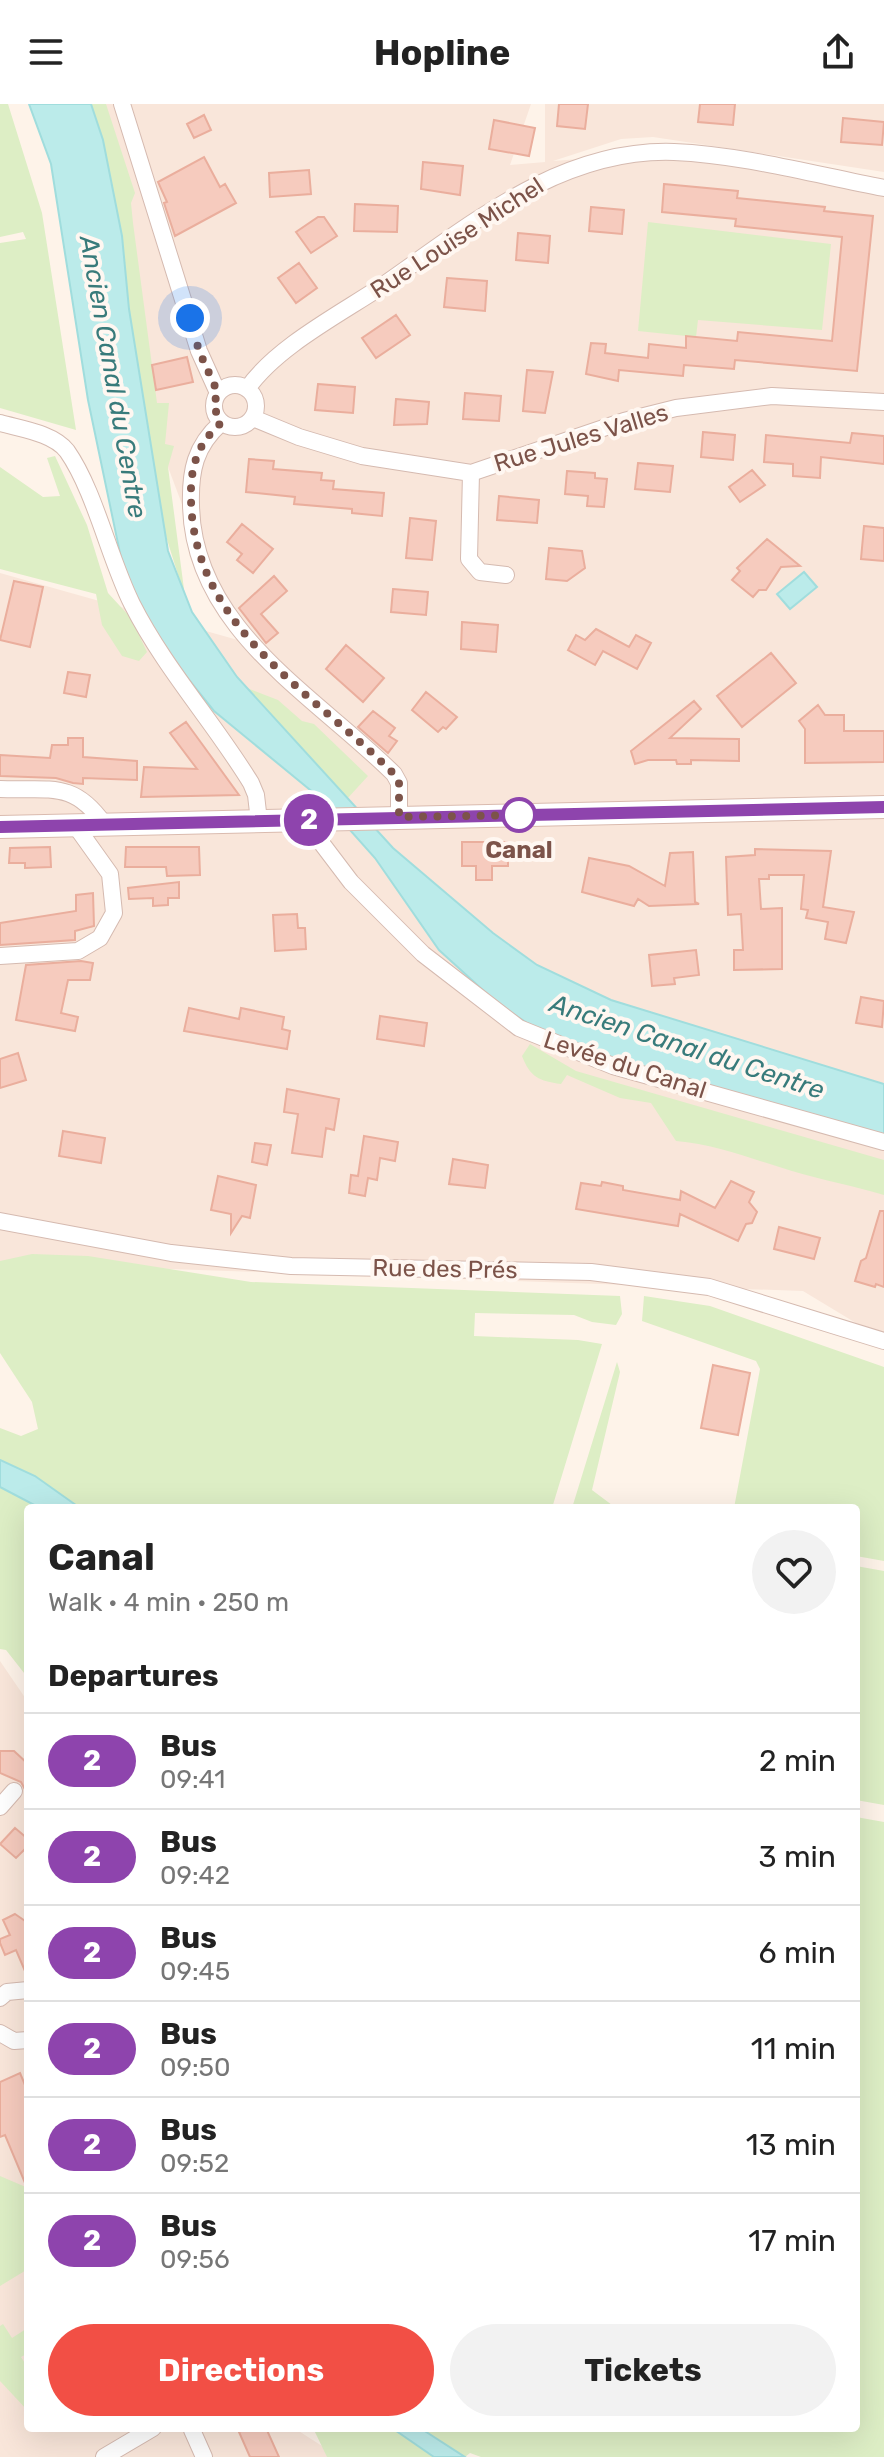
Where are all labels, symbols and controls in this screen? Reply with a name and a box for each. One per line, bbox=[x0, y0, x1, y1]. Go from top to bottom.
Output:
icon: menu bbox=[24, 30, 68, 74]
icon: share bbox=[816, 30, 860, 74]
text: Hopline bbox=[374, 31, 510, 74]
street label: Rue Louise Michel bbox=[365, 172, 549, 304]
water label: Ancien Canal du Centre bbox=[73, 231, 153, 521]
your location bbox=[170, 298, 210, 338]
street label: Rue Jules Valles bbox=[490, 398, 672, 478]
line badge: 2 bbox=[283, 794, 335, 846]
marker: Canal bbox=[502, 798, 536, 832]
text: 2 bbox=[300, 803, 318, 836]
place label: Canal bbox=[485, 836, 553, 864]
water label: Ancien Canal du Centre bbox=[544, 987, 828, 1106]
street label: Levée du Canal bbox=[540, 1026, 710, 1104]
street label: Rue des Prés bbox=[372, 1254, 518, 1284]
button: heart bbox=[752, 1530, 836, 1614]
text: Canal bbox=[48, 1534, 155, 1580]
text: Walk · 4 min · 250 m bbox=[48, 1587, 289, 1618]
text: Departures bbox=[48, 1658, 219, 1694]
text: Bus bbox=[160, 1728, 217, 1764]
text: 2 min bbox=[759, 1743, 836, 1779]
text: 2 bbox=[83, 1744, 101, 1777]
text: 09:41 bbox=[160, 1764, 225, 1795]
text: Bus bbox=[160, 1824, 217, 1860]
text: 3 min bbox=[759, 1839, 836, 1875]
text: 2 bbox=[83, 1840, 101, 1873]
text: 09:42 bbox=[160, 1860, 230, 1891]
text: Bus bbox=[160, 1920, 217, 1956]
text: 6 min bbox=[758, 1935, 836, 1971]
text: 2 bbox=[83, 1936, 101, 1969]
text: 09:45 bbox=[160, 1956, 230, 1987]
text: Bus bbox=[160, 2016, 217, 2052]
text: 11 min bbox=[751, 2031, 836, 2067]
text: 2 bbox=[83, 2032, 101, 2065]
text: 09:50 bbox=[160, 2052, 231, 2083]
text: Bus bbox=[160, 2112, 217, 2148]
text: 13 min bbox=[746, 2127, 836, 2163]
text: 2 bbox=[83, 2128, 101, 2161]
text: 09:52 bbox=[160, 2148, 229, 2179]
text: Bus bbox=[160, 2208, 217, 2244]
text: 17 min bbox=[748, 2223, 836, 2259]
text: 2 bbox=[83, 2224, 101, 2257]
text: 09:56 bbox=[160, 2244, 230, 2275]
button: Directions bbox=[48, 2324, 434, 2416]
button: Tickets bbox=[450, 2324, 836, 2416]

